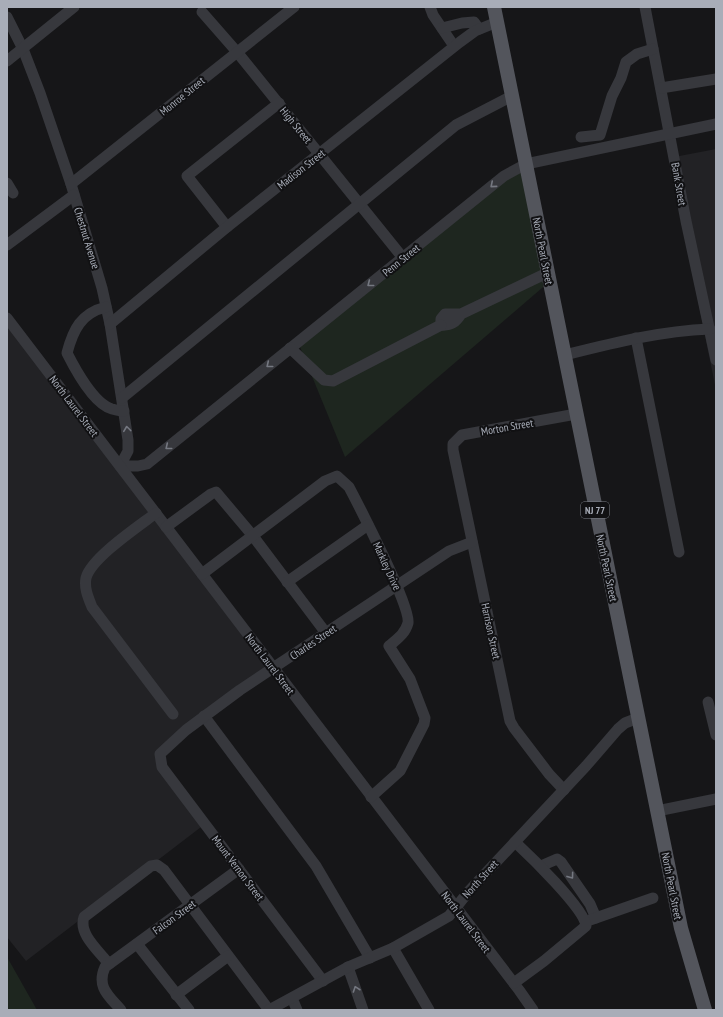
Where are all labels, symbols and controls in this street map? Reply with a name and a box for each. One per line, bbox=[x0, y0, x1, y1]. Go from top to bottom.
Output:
street label: Monroe Street bbox=[157, 74, 207, 118]
street label: High Street bbox=[277, 104, 315, 146]
street label: Madison Street bbox=[274, 146, 328, 192]
street label: Bank Street bbox=[668, 161, 690, 207]
one-way arrow bbox=[491, 181, 498, 188]
street label: Chestnut Avenue bbox=[71, 206, 103, 271]
street label: North Pearl Street bbox=[530, 216, 556, 286]
street label: Penn Street bbox=[380, 241, 422, 279]
one-way arrow bbox=[368, 280, 375, 287]
one-way arrow bbox=[266, 361, 273, 368]
street label: North Laurel Street bbox=[46, 373, 102, 439]
street label: Morton Street bbox=[480, 416, 534, 438]
one-way arrow bbox=[122, 426, 131, 432]
one-way arrow bbox=[165, 443, 172, 450]
road number: NJ 77 bbox=[581, 502, 609, 518]
street label: North Pearl Street bbox=[593, 533, 621, 603]
street label: Markley Drive bbox=[370, 540, 404, 593]
street label: Harrison Street bbox=[478, 602, 504, 660]
street label: Charles Street bbox=[287, 621, 339, 663]
street label: North Laurel Street bbox=[242, 631, 298, 697]
street label: Mount Vernon Street bbox=[209, 833, 267, 903]
street label: North Pearl Street bbox=[659, 851, 685, 921]
street label: North Street bbox=[459, 857, 501, 901]
one-way arrow bbox=[566, 872, 574, 879]
street label: North Laurel Street bbox=[438, 889, 494, 955]
street label: Falcon Street bbox=[150, 897, 198, 937]
one-way arrow bbox=[352, 985, 361, 992]

